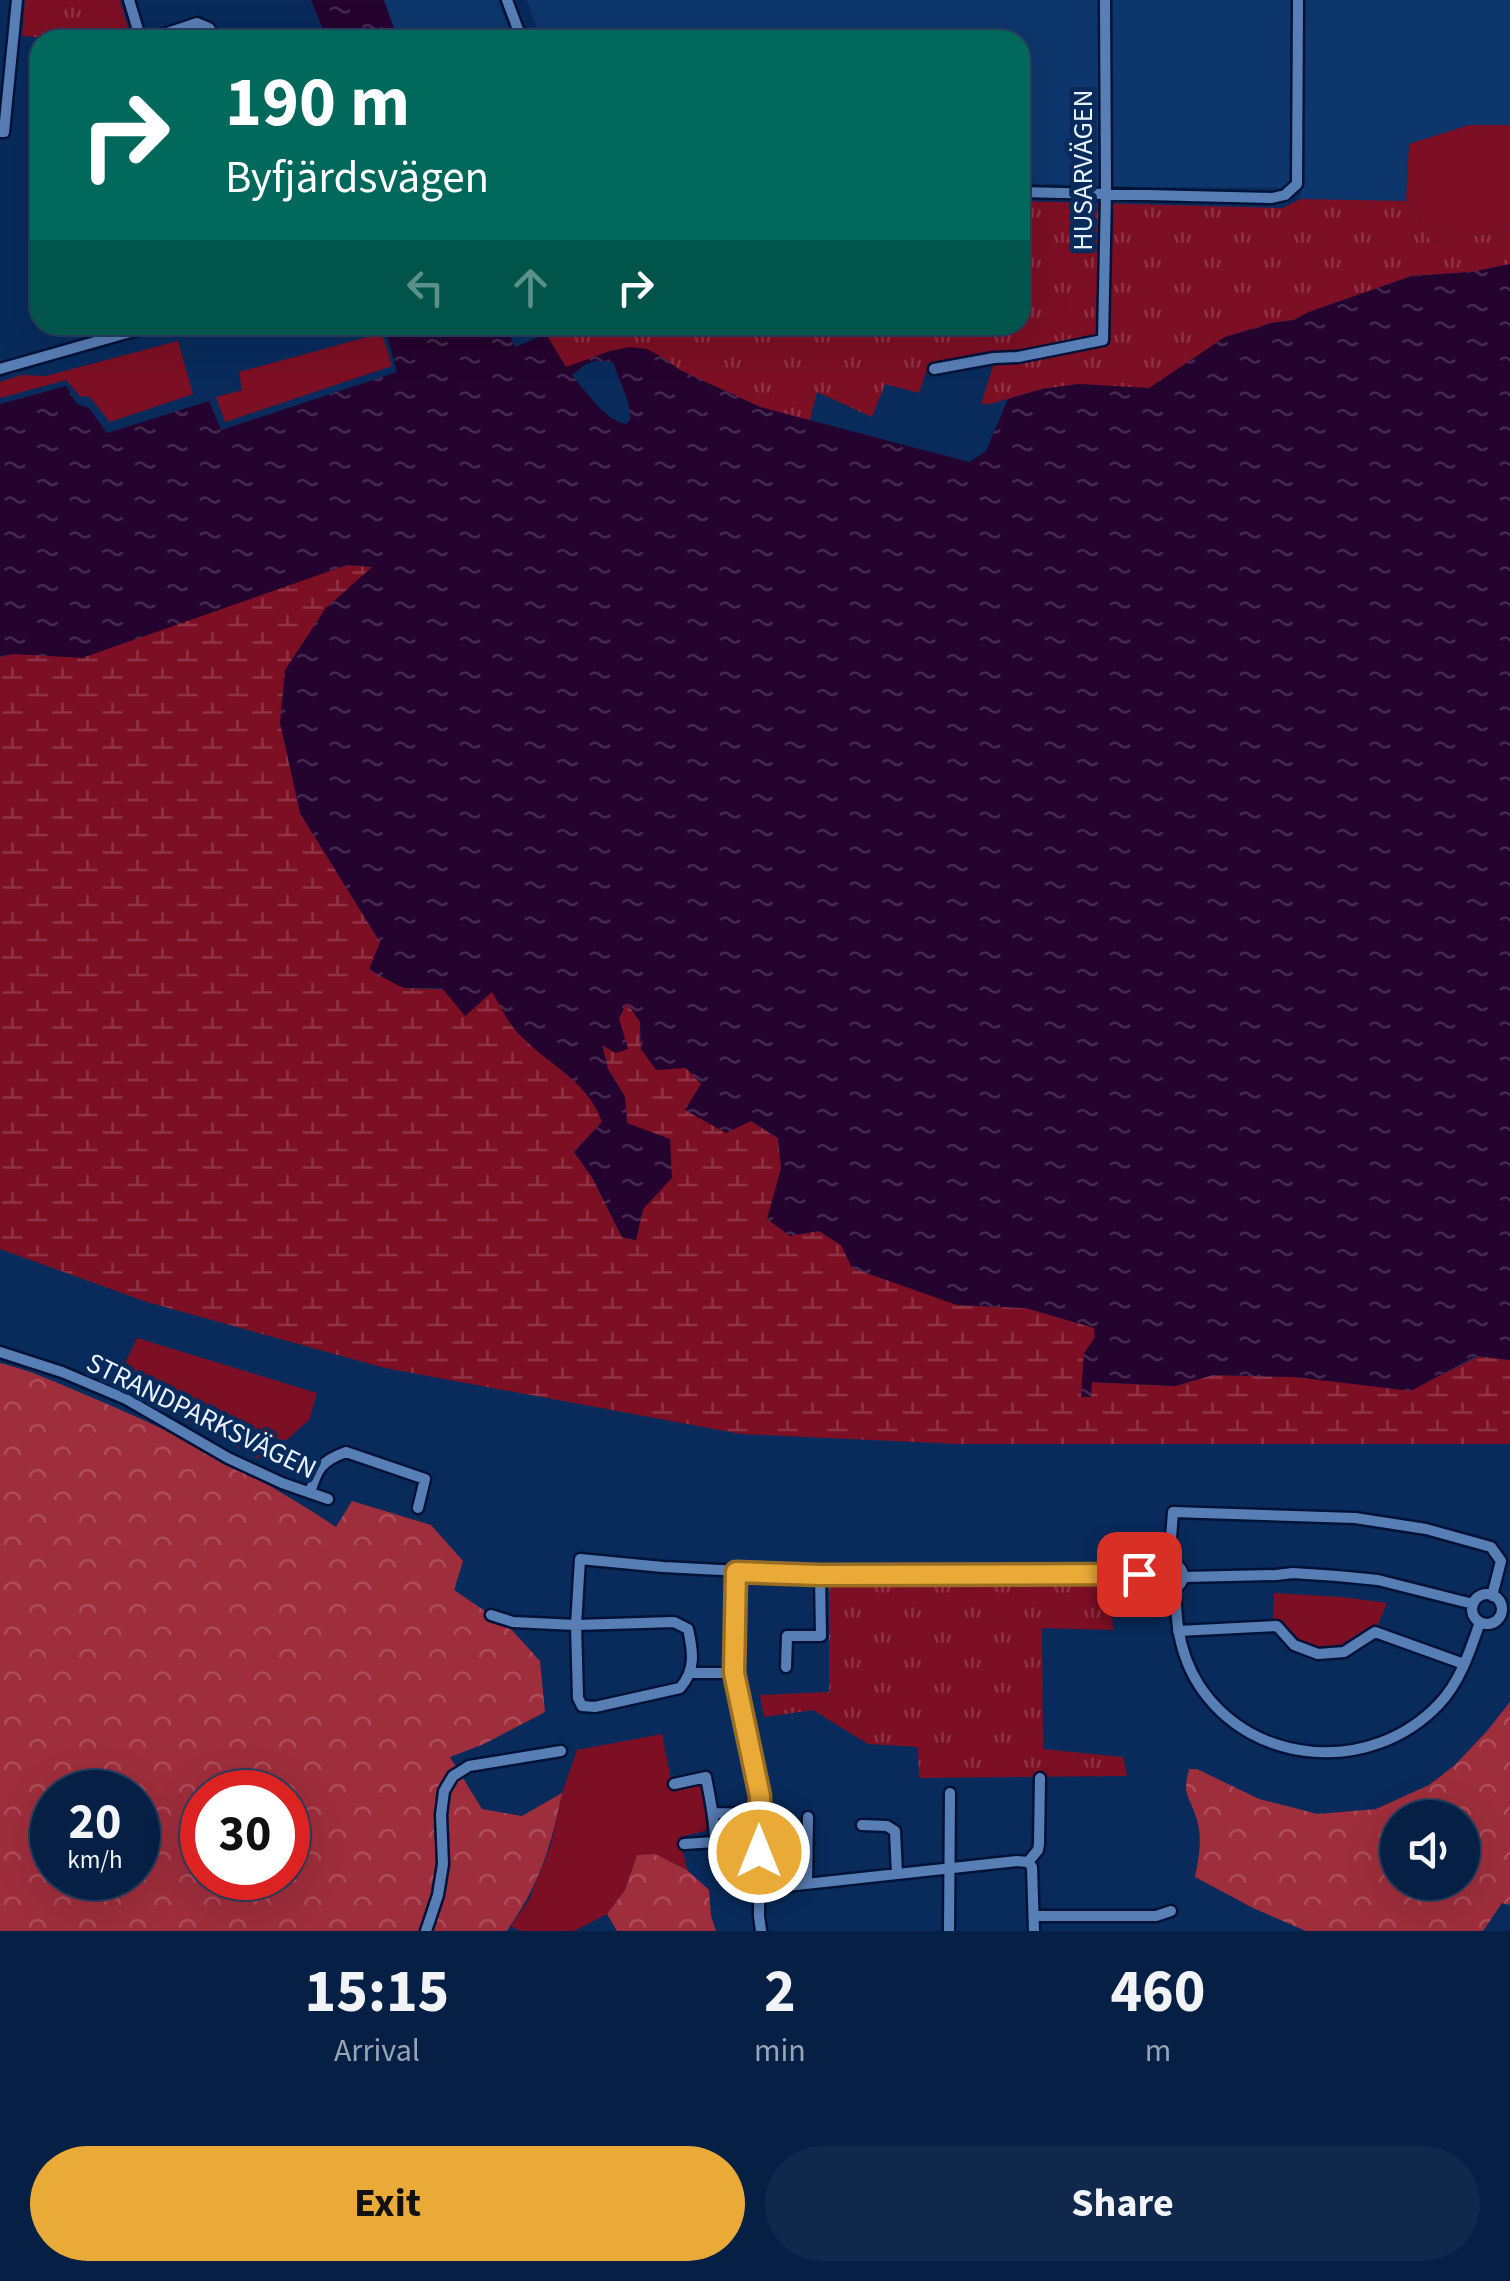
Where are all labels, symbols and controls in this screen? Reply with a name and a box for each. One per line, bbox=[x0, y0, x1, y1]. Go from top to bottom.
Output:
text: 190 m bbox=[225, 53, 410, 153]
icon: right bbox=[60, 70, 190, 200]
street label: HUSARVÄGEN bbox=[1063, 89, 1103, 251]
text: Byfjärdsvägen bbox=[225, 146, 489, 210]
icon: left bbox=[398, 260, 453, 315]
icon: ahead bbox=[503, 260, 558, 315]
icon: right bbox=[608, 260, 663, 315]
street label: STRANDPARKSVÄGEN bbox=[80, 1343, 323, 1489]
pin bbox=[1097, 1532, 1182, 1617]
icon: arrive bbox=[1112, 1547, 1167, 1602]
speed limit sign: 30 bbox=[180, 1770, 310, 1900]
text: 20 bbox=[69, 1787, 121, 1858]
position arrow bbox=[707, 1800, 811, 1904]
map controls bbox=[1380, 1800, 1480, 1900]
button: sound bbox=[1380, 1800, 1480, 1900]
text: km/h bbox=[67, 1842, 123, 1878]
text: 15:15 bbox=[305, 1950, 449, 2035]
text: 2 bbox=[764, 1950, 796, 2035]
text: 460 bbox=[1110, 1950, 1205, 2035]
text: Arrival bbox=[334, 2028, 420, 2074]
text: min bbox=[754, 2028, 806, 2074]
text: m bbox=[1145, 2028, 1171, 2074]
button: Exit bbox=[30, 2146, 745, 2261]
button: Share bbox=[765, 2146, 1480, 2261]

